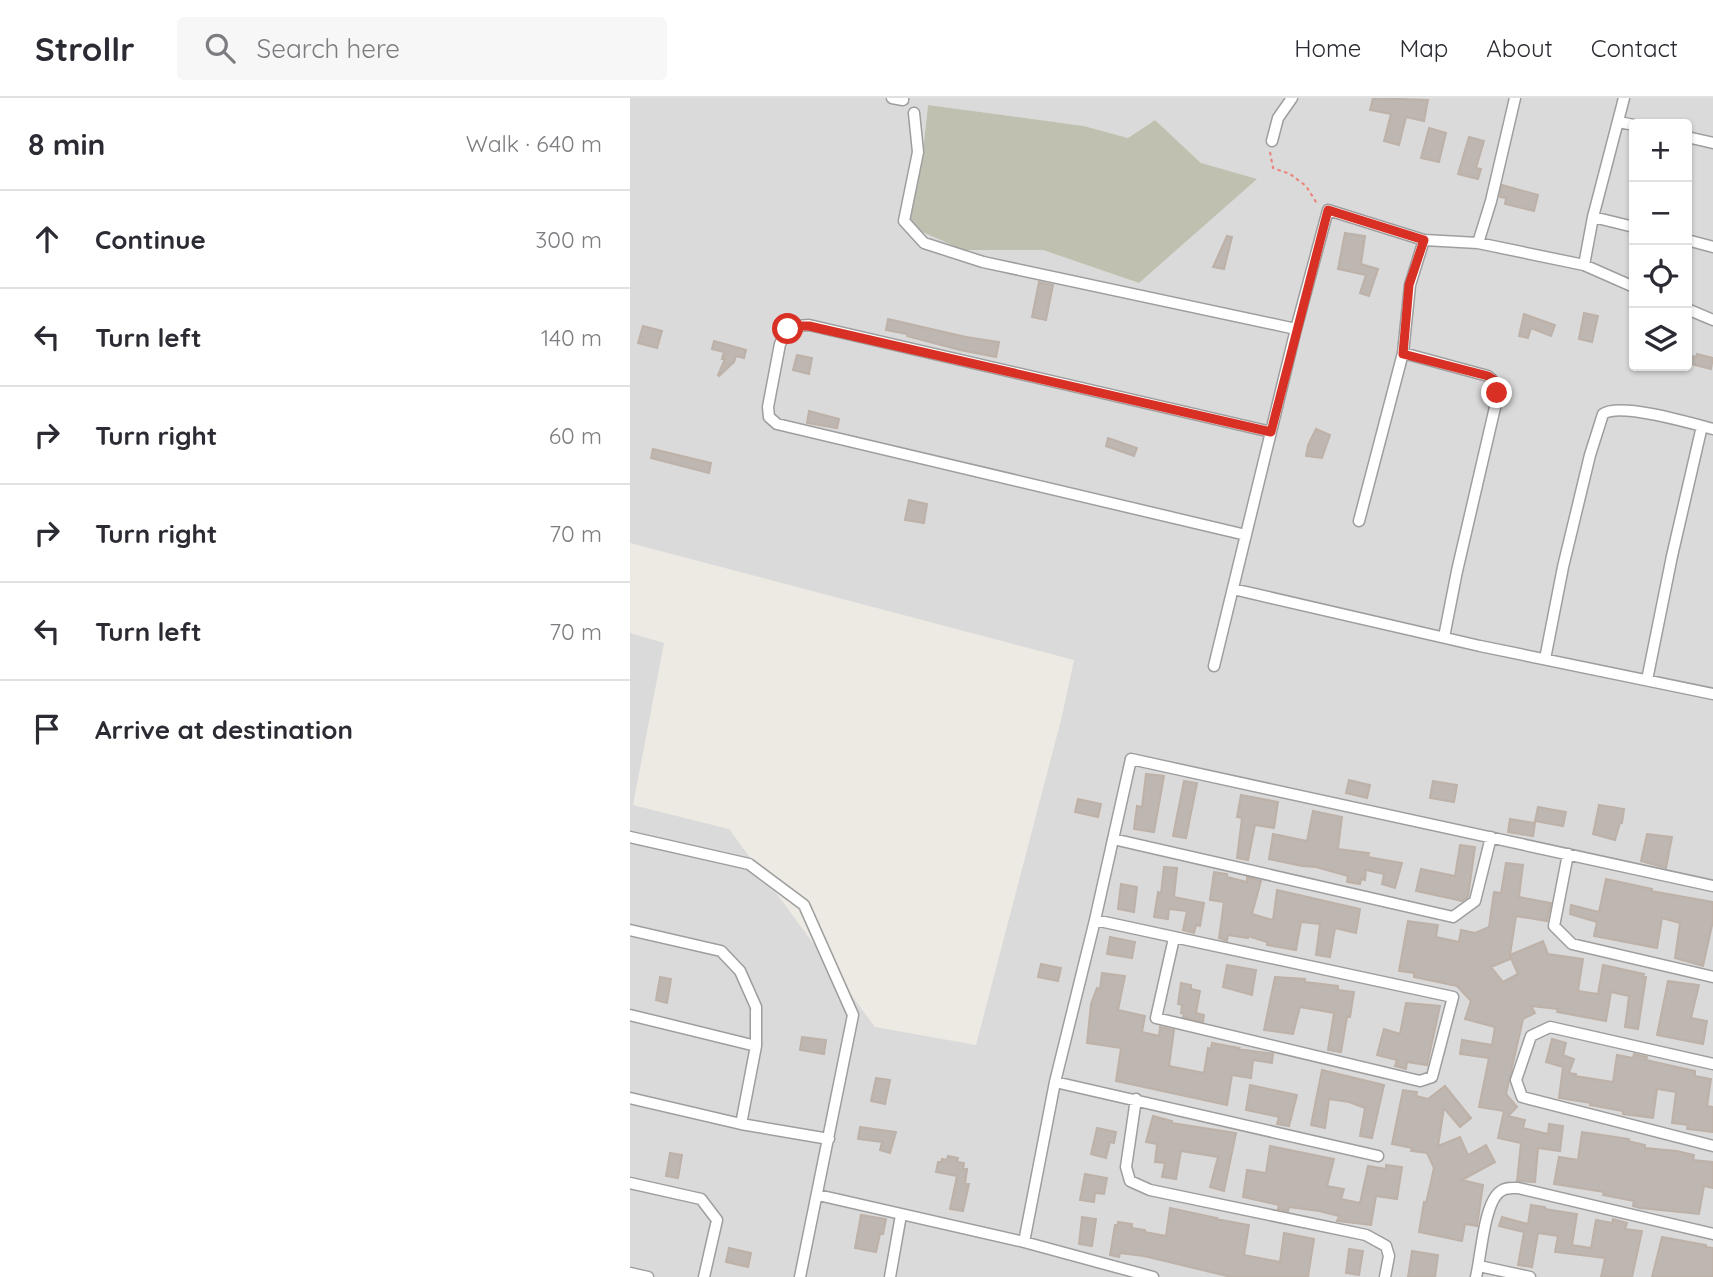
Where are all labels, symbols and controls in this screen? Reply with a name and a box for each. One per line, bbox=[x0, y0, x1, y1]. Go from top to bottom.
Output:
search box bbox=[177, 17, 667, 80]
text: Strollr bbox=[35, 28, 135, 69]
icon: search bbox=[201, 29, 239, 67]
text: Search here bbox=[257, 32, 400, 65]
text: Home bbox=[1294, 33, 1361, 63]
text: Map bbox=[1399, 33, 1448, 63]
text: About bbox=[1486, 33, 1553, 63]
text: Contact bbox=[1591, 33, 1678, 63]
map controls bbox=[1629, 119, 1692, 371]
button: + bbox=[1629, 119, 1692, 182]
text: 8 min bbox=[28, 125, 105, 163]
text: Walk · 640 m bbox=[466, 129, 602, 158]
button: − bbox=[1629, 182, 1692, 245]
icon: ahead bbox=[28, 220, 66, 258]
text: Continue bbox=[95, 223, 206, 256]
text: 300 m bbox=[535, 225, 602, 254]
button: locate bbox=[1629, 245, 1692, 308]
button: layers bbox=[1629, 308, 1692, 371]
route start bbox=[772, 313, 803, 344]
icon: left bbox=[28, 318, 66, 356]
text: Turn left bbox=[95, 321, 202, 354]
text: 140 m bbox=[541, 323, 602, 352]
route end bbox=[1481, 377, 1512, 408]
icon: right bbox=[28, 416, 66, 454]
text: Turn right bbox=[95, 419, 217, 452]
text: 60 m bbox=[549, 421, 602, 450]
icon: right bbox=[28, 514, 66, 552]
text: Turn right bbox=[95, 517, 217, 550]
text: 70 m bbox=[549, 519, 602, 548]
icon: left bbox=[28, 612, 66, 650]
text: Turn left bbox=[95, 615, 202, 648]
text: 70 m bbox=[549, 617, 602, 646]
icon: arrive bbox=[28, 710, 66, 748]
text: Arrive at destination bbox=[95, 713, 353, 746]

